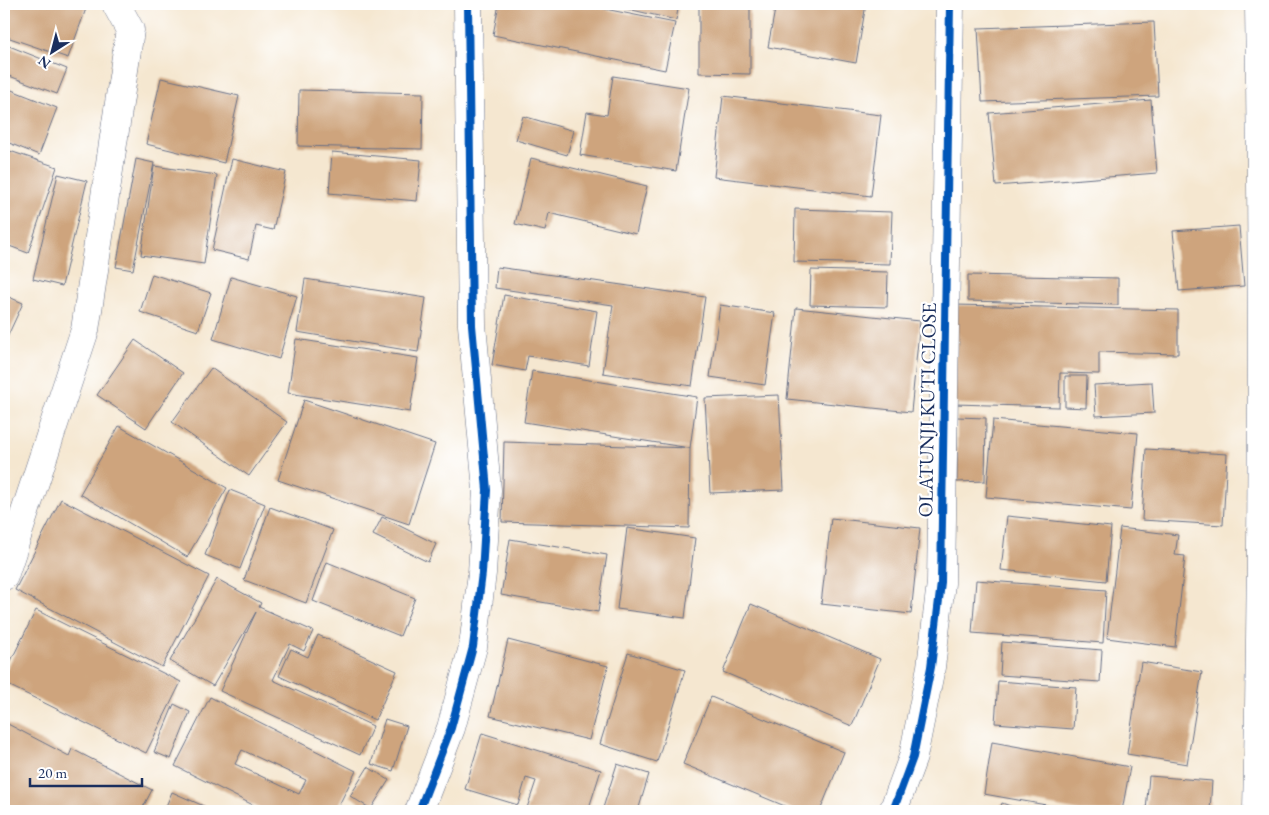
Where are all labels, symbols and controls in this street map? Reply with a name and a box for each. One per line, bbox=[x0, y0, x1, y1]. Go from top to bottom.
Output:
north arrow bbox=[28, 28, 78, 78]
text: N bbox=[34, 52, 54, 73]
street label: OLATUNJI KUTI CLOSE bbox=[912, 302, 942, 518]
scale bar bbox=[30, 755, 142, 787]
text: 20 m bbox=[38, 763, 67, 782]

